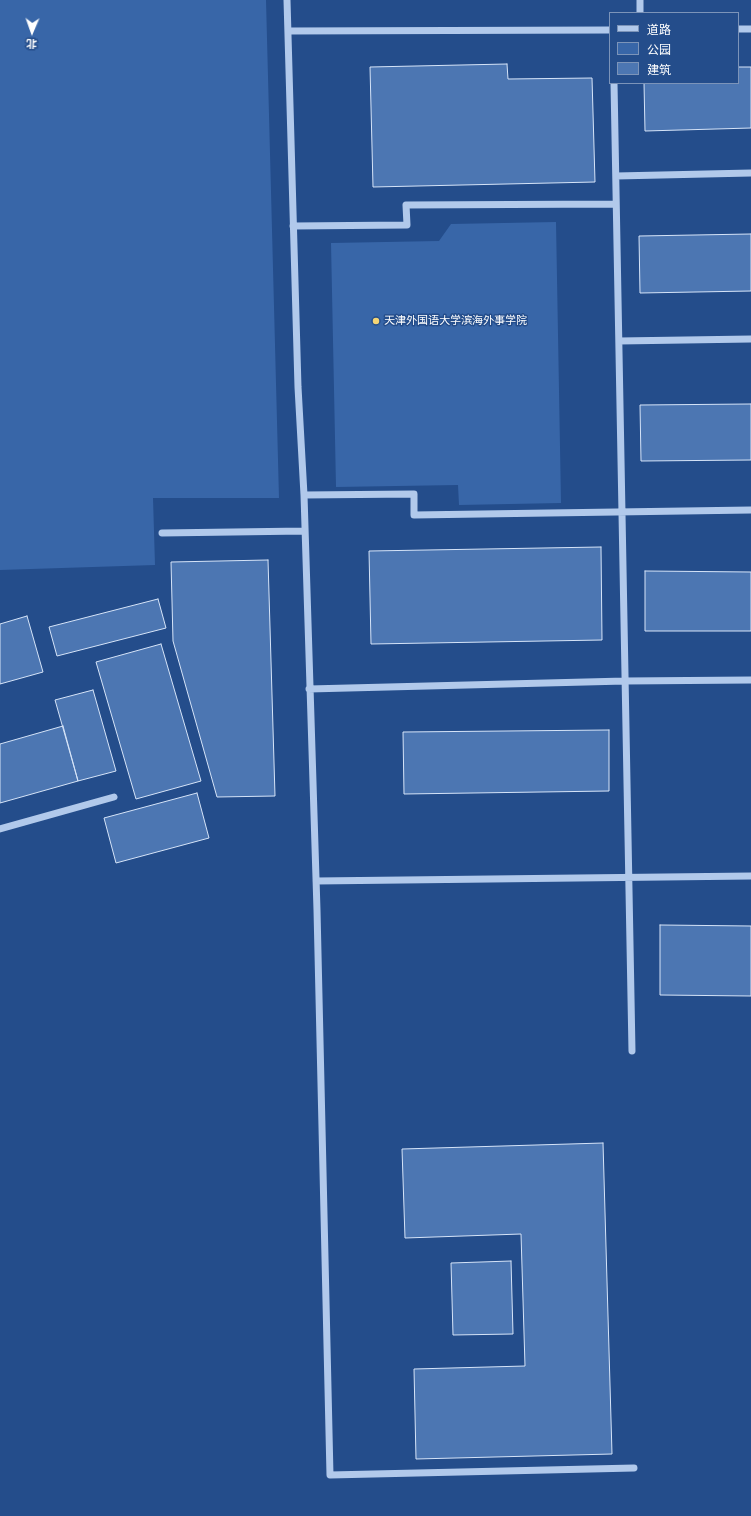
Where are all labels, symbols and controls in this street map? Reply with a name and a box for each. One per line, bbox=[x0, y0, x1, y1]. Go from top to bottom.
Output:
north arrow bbox=[12, 12, 52, 52]
legend bbox=[609, 12, 739, 84]
text: 道路 bbox=[647, 23, 671, 37]
text: 北 bbox=[26, 38, 37, 50]
text: 公园 bbox=[647, 43, 671, 57]
text: 建筑 bbox=[647, 63, 671, 77]
place label: 天津外国语大学滨海外事学院 bbox=[384, 314, 527, 328]
marker: 天津外国语大学滨海外事学院 bbox=[371, 316, 381, 326]

